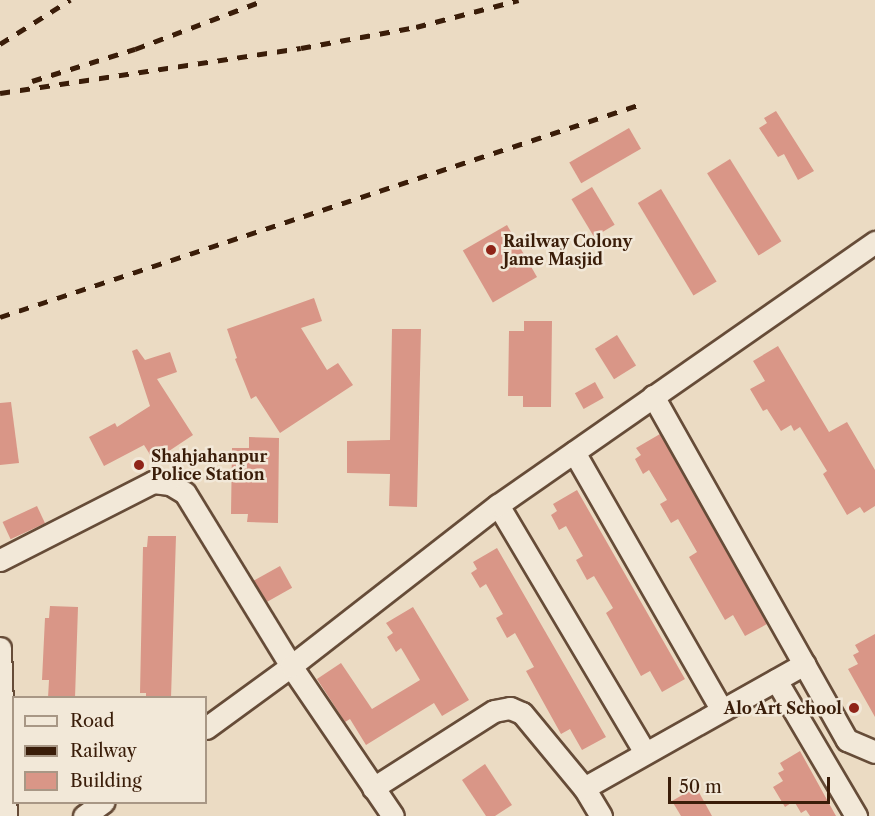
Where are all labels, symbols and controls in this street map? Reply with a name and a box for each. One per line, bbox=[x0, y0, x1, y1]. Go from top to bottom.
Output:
place label: Railway Colony Jame Masjid bbox=[503, 231, 633, 269]
marker: Railway Colony Jame Masjid bbox=[484, 243, 498, 257]
place label: Shahjahanpur Police Station bbox=[151, 446, 267, 484]
marker: Shahjahanpur Police Station bbox=[132, 458, 146, 472]
legend bbox=[12, 696, 207, 804]
place label: Alo Art School bbox=[723, 698, 842, 718]
marker: Alo Art School bbox=[847, 701, 861, 715]
text: Road bbox=[70, 710, 115, 732]
text: Railway bbox=[70, 740, 137, 762]
scale bar bbox=[671, 765, 833, 803]
text: Building bbox=[70, 770, 142, 792]
text: 50 m bbox=[679, 776, 722, 798]

